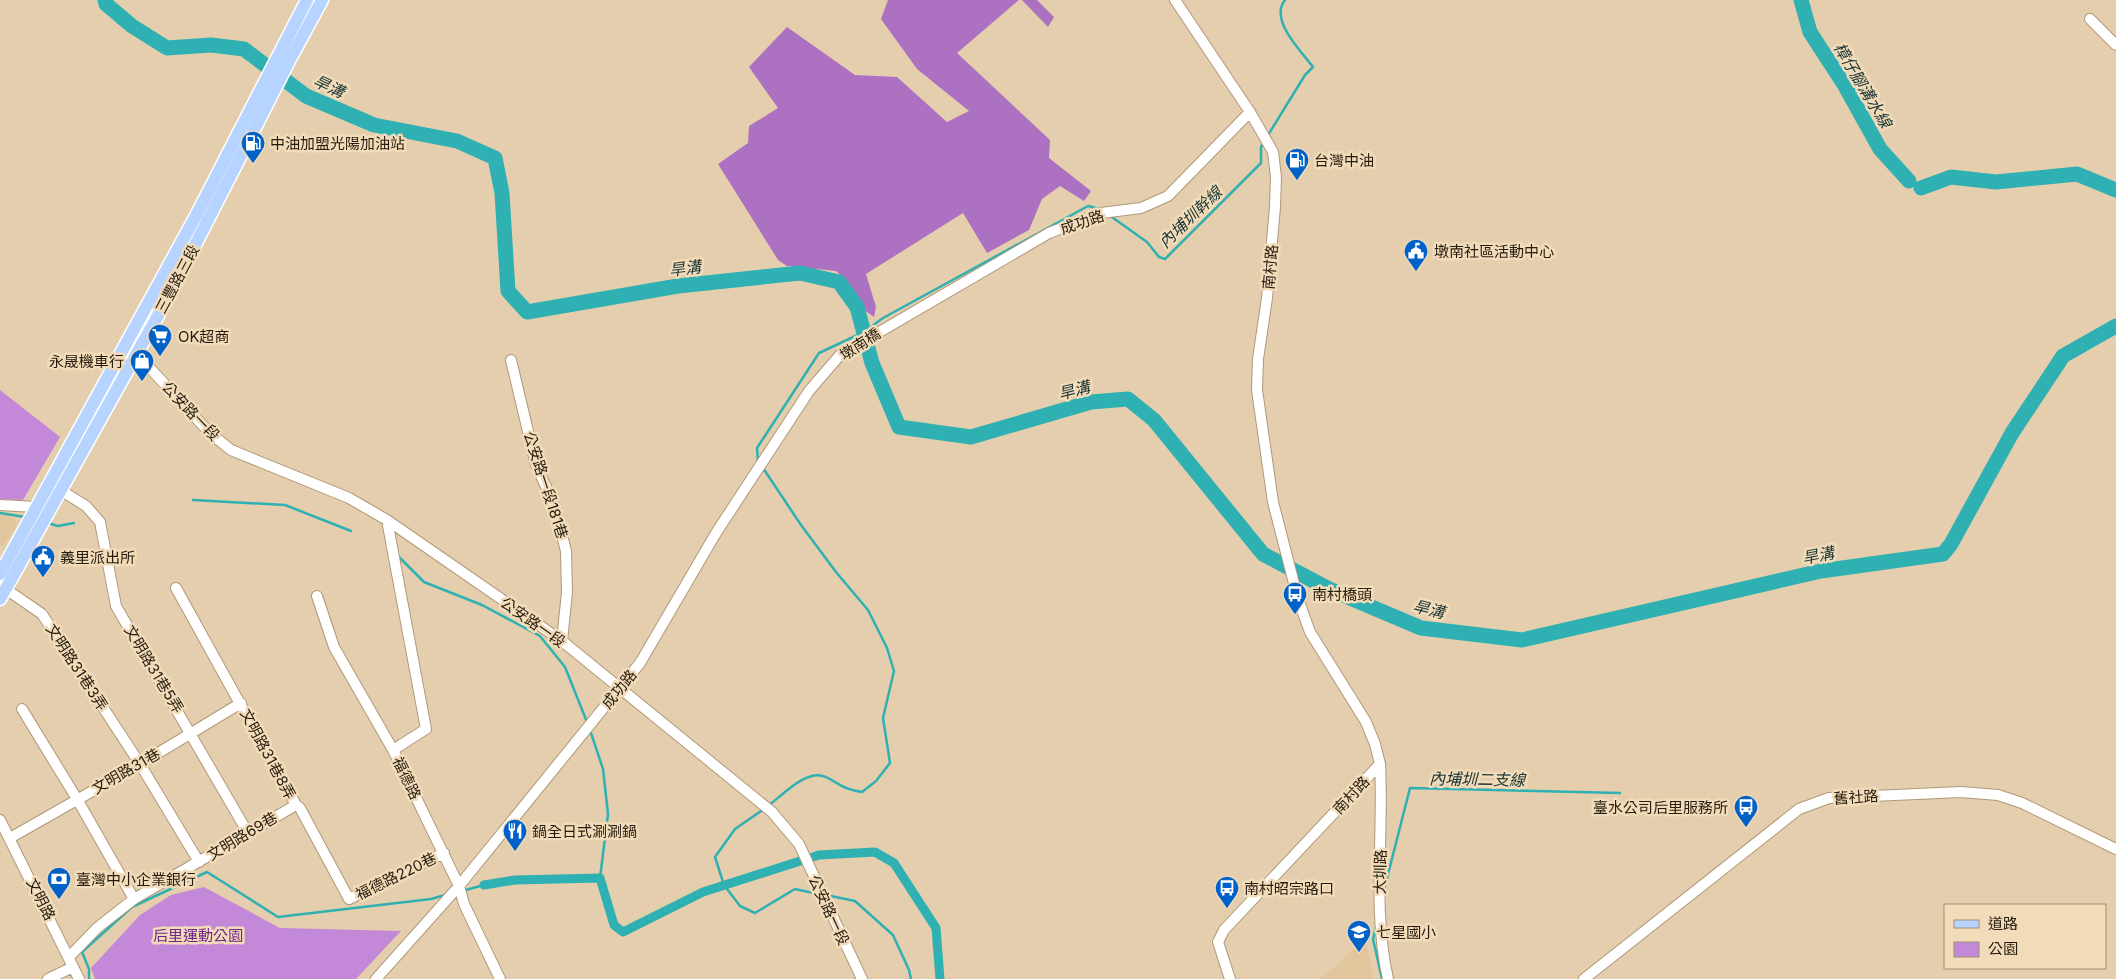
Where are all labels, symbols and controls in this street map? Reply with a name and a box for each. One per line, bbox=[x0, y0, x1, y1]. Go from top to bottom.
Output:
water label: 樟仔腳溝水線 bbox=[1830, 39, 1897, 133]
water label: 旱溝 bbox=[310, 70, 350, 103]
fuel station icon: 中油加盟光陽加油站 bbox=[240, 130, 266, 164]
place label: 中油加盟光陽加油站 bbox=[270, 134, 405, 153]
fuel station icon: 台灣中油 bbox=[1284, 147, 1310, 181]
place label: 台灣中油 bbox=[1314, 151, 1374, 170]
water label: 內埔圳幹線 bbox=[1154, 181, 1227, 252]
street label: 成功路 bbox=[1058, 206, 1106, 238]
public building icon: 墩南社區活動中心 bbox=[1403, 238, 1429, 272]
street label: 三豐路三段 bbox=[151, 241, 203, 317]
place label: 墩南社區活動中心 bbox=[1434, 242, 1554, 261]
street label: 南村路 bbox=[1259, 244, 1281, 290]
water label: 旱溝 bbox=[668, 256, 704, 280]
supermarket icon: OK超商 bbox=[147, 323, 173, 357]
street label: 墩南橋 bbox=[836, 324, 884, 364]
place label: OK超商 bbox=[178, 327, 230, 346]
shop icon: 永晟機車行 bbox=[129, 348, 155, 382]
place label: 永晟機車行 bbox=[49, 352, 124, 371]
water label: 旱溝 bbox=[1056, 376, 1094, 404]
street label: 公安路一段 bbox=[158, 377, 224, 445]
street label: 公安路一段181巷 bbox=[520, 429, 572, 541]
water label: 旱溝 bbox=[1800, 542, 1838, 568]
public building icon: 義里派出所 bbox=[30, 544, 56, 578]
place label: 義里派出所 bbox=[60, 548, 135, 567]
bus stop icon: 南村橋頭 bbox=[1282, 581, 1308, 615]
place label: 南村橋頭 bbox=[1312, 585, 1372, 604]
street label: 公安路一段 bbox=[497, 593, 569, 651]
water label: 旱溝 bbox=[1411, 595, 1449, 623]
street label: 文明路31巷3弄 bbox=[42, 620, 112, 714]
street label: 文明路31巷5弄 bbox=[120, 621, 188, 717]
street label: 成功路 bbox=[597, 666, 641, 712]
street label: 文明路31巷8弄 bbox=[236, 706, 300, 802]
street label: 文明路31巷 bbox=[89, 744, 163, 798]
street label: 福德路 bbox=[389, 754, 425, 802]
water label: 內埔圳二支線 bbox=[1429, 768, 1527, 790]
street label: 南村路 bbox=[1329, 772, 1373, 818]
street label: 舊社路 bbox=[1833, 786, 1879, 808]
bus stop icon: 臺水公司后里服務所 bbox=[1733, 794, 1759, 828]
place label: 臺水公司后里服務所 bbox=[1593, 798, 1728, 817]
street label: 文明路69巷 bbox=[203, 808, 281, 864]
restaurant icon: 鍋全日式涮涮鍋 bbox=[502, 818, 528, 852]
place label: 鍋全日式涮涮鍋 bbox=[532, 822, 637, 841]
street label: 福德路220巷 bbox=[352, 848, 440, 904]
street label: 大圳路 bbox=[1370, 849, 1390, 895]
bank icon: 臺灣中小企業銀行 bbox=[46, 866, 72, 900]
place label: 臺灣中小企業銀行 bbox=[76, 870, 196, 889]
street label: 公安路一段 bbox=[805, 872, 853, 948]
street label: 文明路 bbox=[22, 875, 60, 923]
bus stop icon: 南村昭宗路口 bbox=[1214, 875, 1240, 909]
place label: 南村昭宗路口 bbox=[1244, 879, 1334, 898]
legend bbox=[1944, 904, 2106, 969]
text: 道路 bbox=[1988, 914, 2018, 933]
school or university icon: 七星國小 bbox=[1346, 919, 1372, 953]
place label: 七星國小 bbox=[1376, 923, 1436, 942]
park label: 后里運動公園 bbox=[153, 926, 243, 945]
text: 公園 bbox=[1988, 939, 2018, 958]

